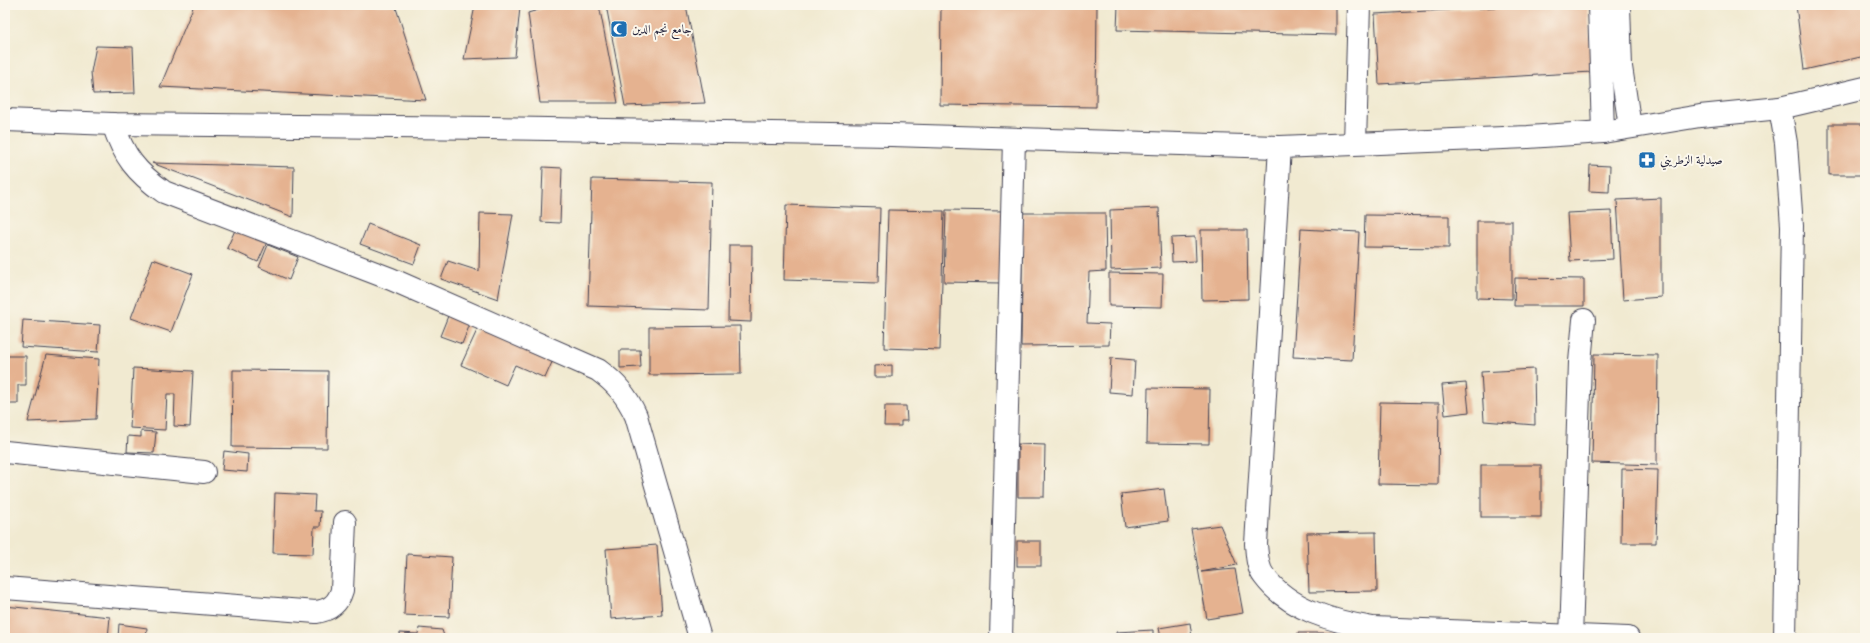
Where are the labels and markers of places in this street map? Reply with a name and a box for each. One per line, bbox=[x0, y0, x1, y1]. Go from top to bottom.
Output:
mosque icon: جامع نجم الدين bbox=[609, 19, 629, 39]
place label: جامع نجم الدين bbox=[632, 21, 692, 40]
pharmacy icon: صيدلية الزطريني bbox=[1637, 150, 1657, 170]
place label: صيدلية الزطريني bbox=[1660, 152, 1723, 171]

